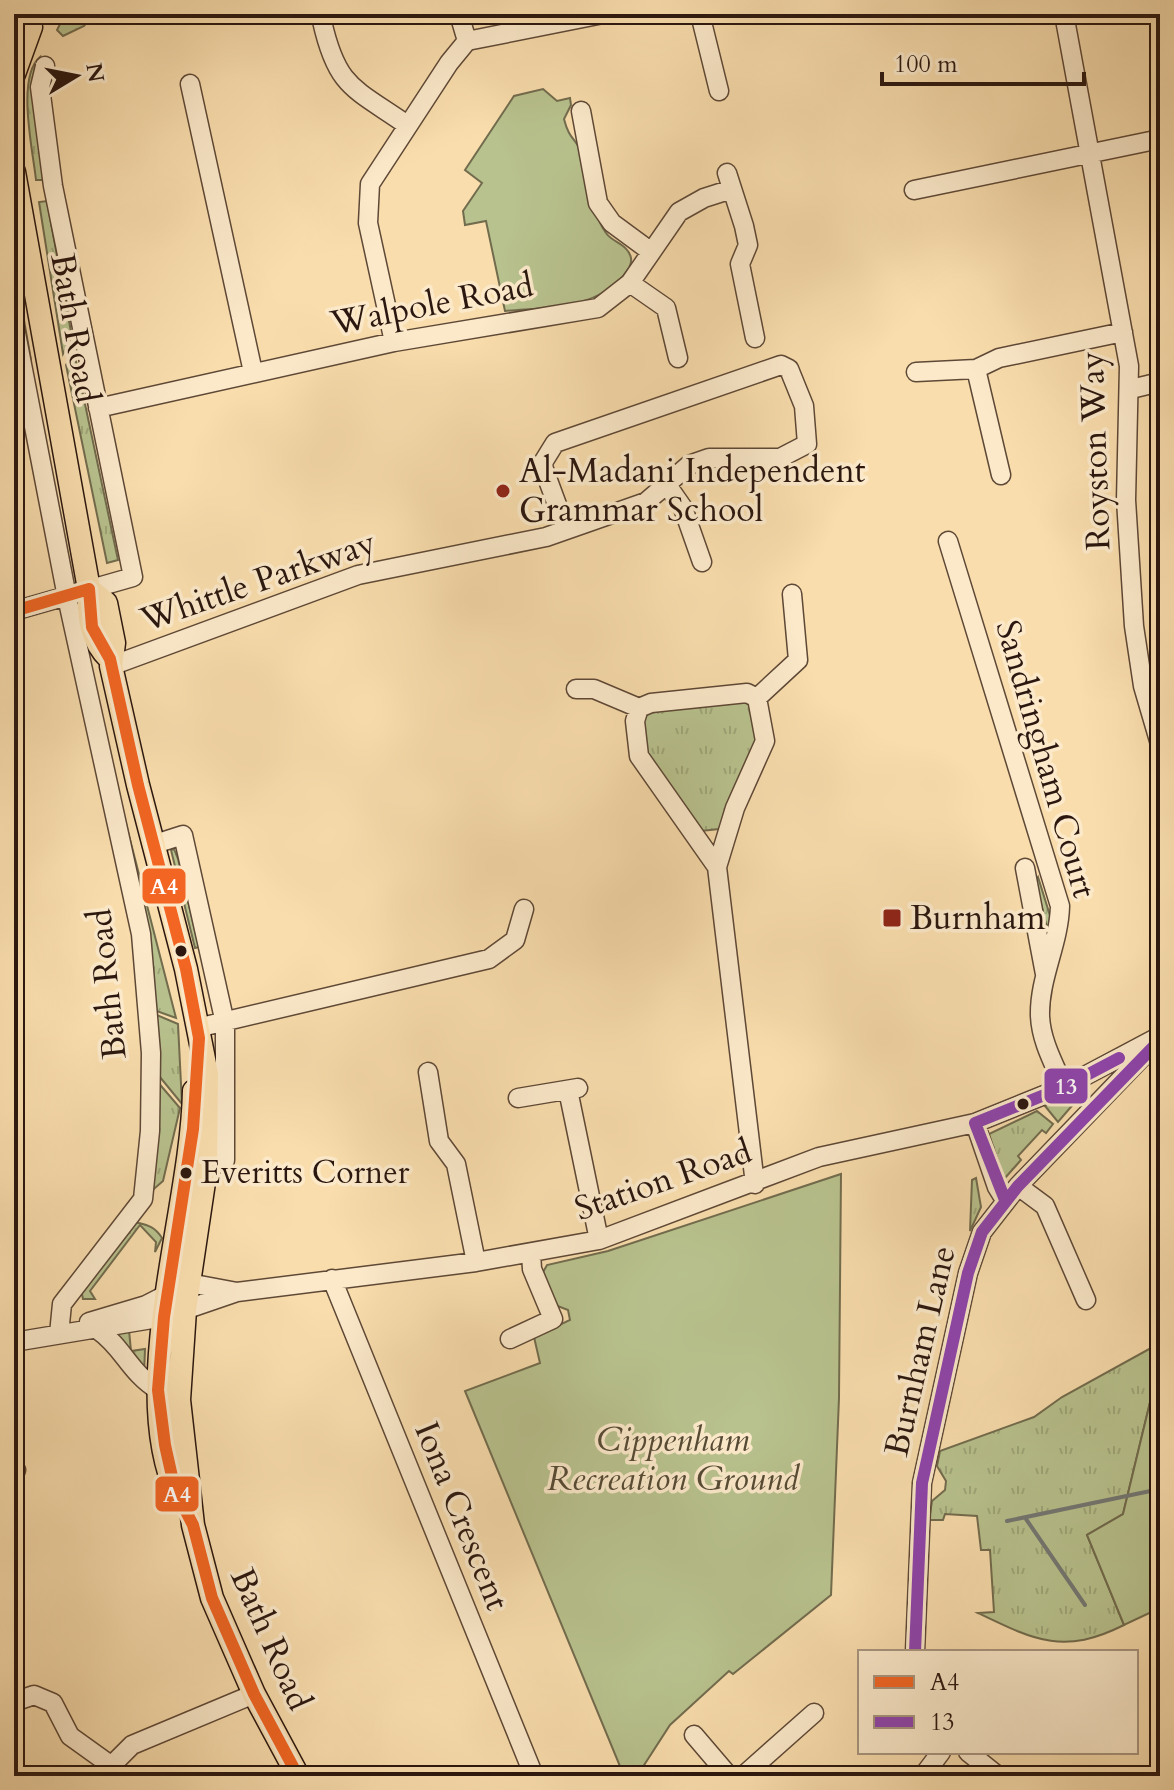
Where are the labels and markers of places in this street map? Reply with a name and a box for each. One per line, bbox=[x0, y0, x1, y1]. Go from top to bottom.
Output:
place label: Al-Madani Independent Grammar School bbox=[519, 448, 866, 533]
marker: Al-Madani Independent Grammar School bbox=[494, 482, 512, 500]
place label: Burnham bbox=[910, 895, 1046, 941]
marker: Burnham bbox=[881, 907, 903, 929]
unlabelled marker bbox=[173, 943, 189, 959]
unlabelled marker bbox=[1015, 1096, 1031, 1112]
place label: Everitts Corner bbox=[201, 1151, 410, 1195]
marker: Everitts Corner bbox=[178, 1165, 194, 1181]

